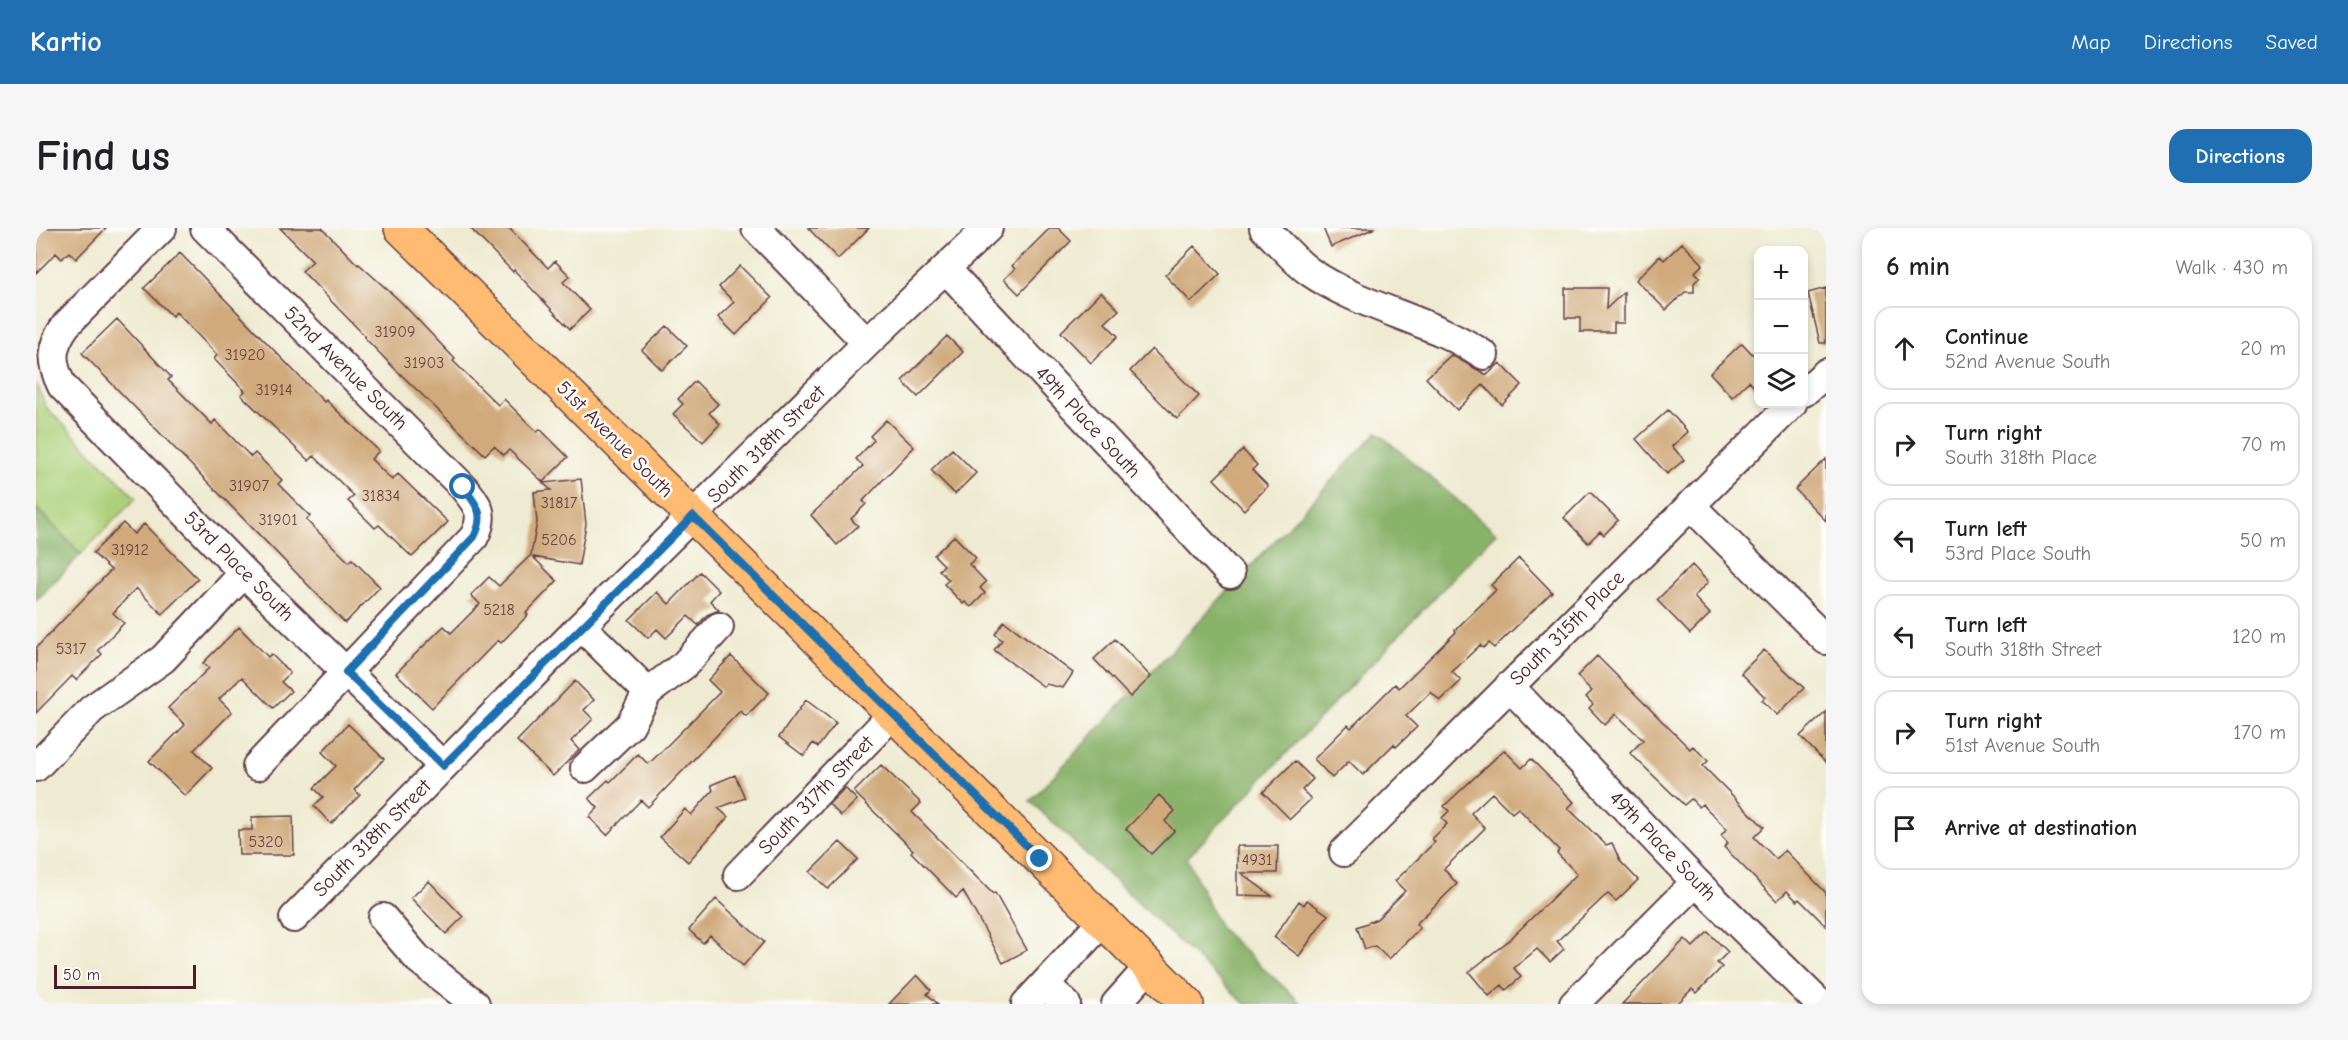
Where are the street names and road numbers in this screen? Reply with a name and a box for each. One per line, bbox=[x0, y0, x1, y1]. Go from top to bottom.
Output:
street label: 52nd Avenue South bbox=[279, 301, 413, 435]
street label: 49th Place South bbox=[1031, 362, 1145, 482]
street label: 51st Avenue South bbox=[552, 376, 678, 502]
street label: South 318th Street bbox=[703, 380, 830, 507]
street label: 53rd Place South bbox=[179, 506, 299, 626]
street label: South 315th Place bbox=[1505, 566, 1629, 690]
street label: South 317th Street bbox=[754, 730, 879, 859]
street label: South 318th Street bbox=[309, 774, 436, 901]
street label: 49th Place South bbox=[1605, 786, 1721, 906]

